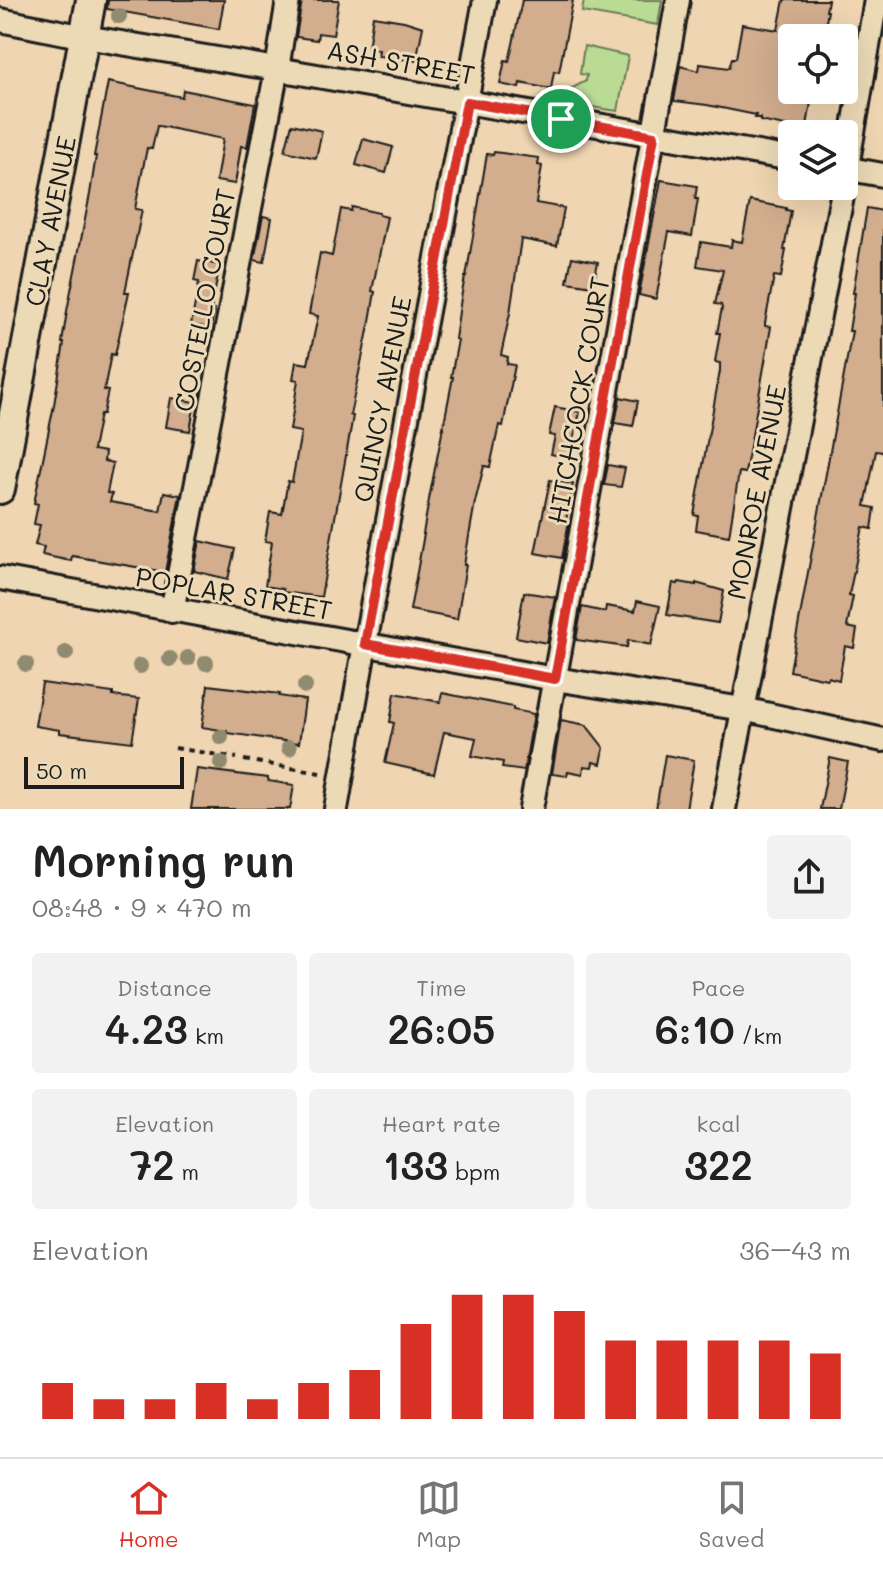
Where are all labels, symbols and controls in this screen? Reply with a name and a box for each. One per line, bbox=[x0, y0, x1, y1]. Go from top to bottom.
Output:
map controls bbox=[778, 24, 858, 200]
button: locate bbox=[778, 24, 858, 104]
street label: ASH STREET bbox=[324, 32, 478, 92]
pin bbox=[527, 85, 595, 153]
icon: arrive bbox=[539, 97, 583, 141]
button: layers bbox=[778, 120, 858, 200]
street label: CLAY AVENUE bbox=[17, 133, 83, 309]
street label: COSTELLO COURT bbox=[166, 185, 242, 415]
street label: HITCHCOCK COURT bbox=[539, 273, 617, 527]
street label: QUINCY AVENUE bbox=[345, 293, 419, 505]
street label: MONROE AVENUE bbox=[719, 382, 793, 602]
street label: POPLAR STREET bbox=[133, 559, 335, 627]
scale bar bbox=[24, 753, 184, 789]
text: 50 m bbox=[36, 756, 87, 785]
text: Morning run bbox=[32, 831, 295, 888]
button: share bbox=[767, 835, 851, 919]
text: 08:48 · 9 × 470 m bbox=[32, 890, 252, 924]
text: Distance bbox=[117, 973, 212, 1002]
text: Time bbox=[416, 973, 467, 1002]
text: Pace bbox=[692, 973, 745, 1002]
text: 4.23 bbox=[105, 1002, 188, 1054]
text: 26:05 bbox=[388, 1002, 495, 1054]
text: 6:10 bbox=[655, 1002, 735, 1054]
text: km bbox=[188, 1021, 224, 1050]
text: /km bbox=[735, 1021, 782, 1050]
text: Elevation bbox=[115, 1109, 214, 1138]
text: Heart rate bbox=[382, 1109, 501, 1138]
text: kcal bbox=[697, 1109, 740, 1138]
text: 72 bbox=[130, 1138, 175, 1190]
text: 133 bbox=[383, 1138, 448, 1190]
text: 322 bbox=[684, 1138, 753, 1190]
text: m bbox=[175, 1157, 199, 1186]
text: bpm bbox=[448, 1157, 500, 1186]
text: Elevation bbox=[32, 1233, 149, 1267]
text: 36–43 m bbox=[739, 1233, 851, 1267]
tab: Home bbox=[119, 1476, 179, 1553]
tab: Map bbox=[416, 1476, 461, 1553]
tab: Saved bbox=[699, 1476, 764, 1553]

